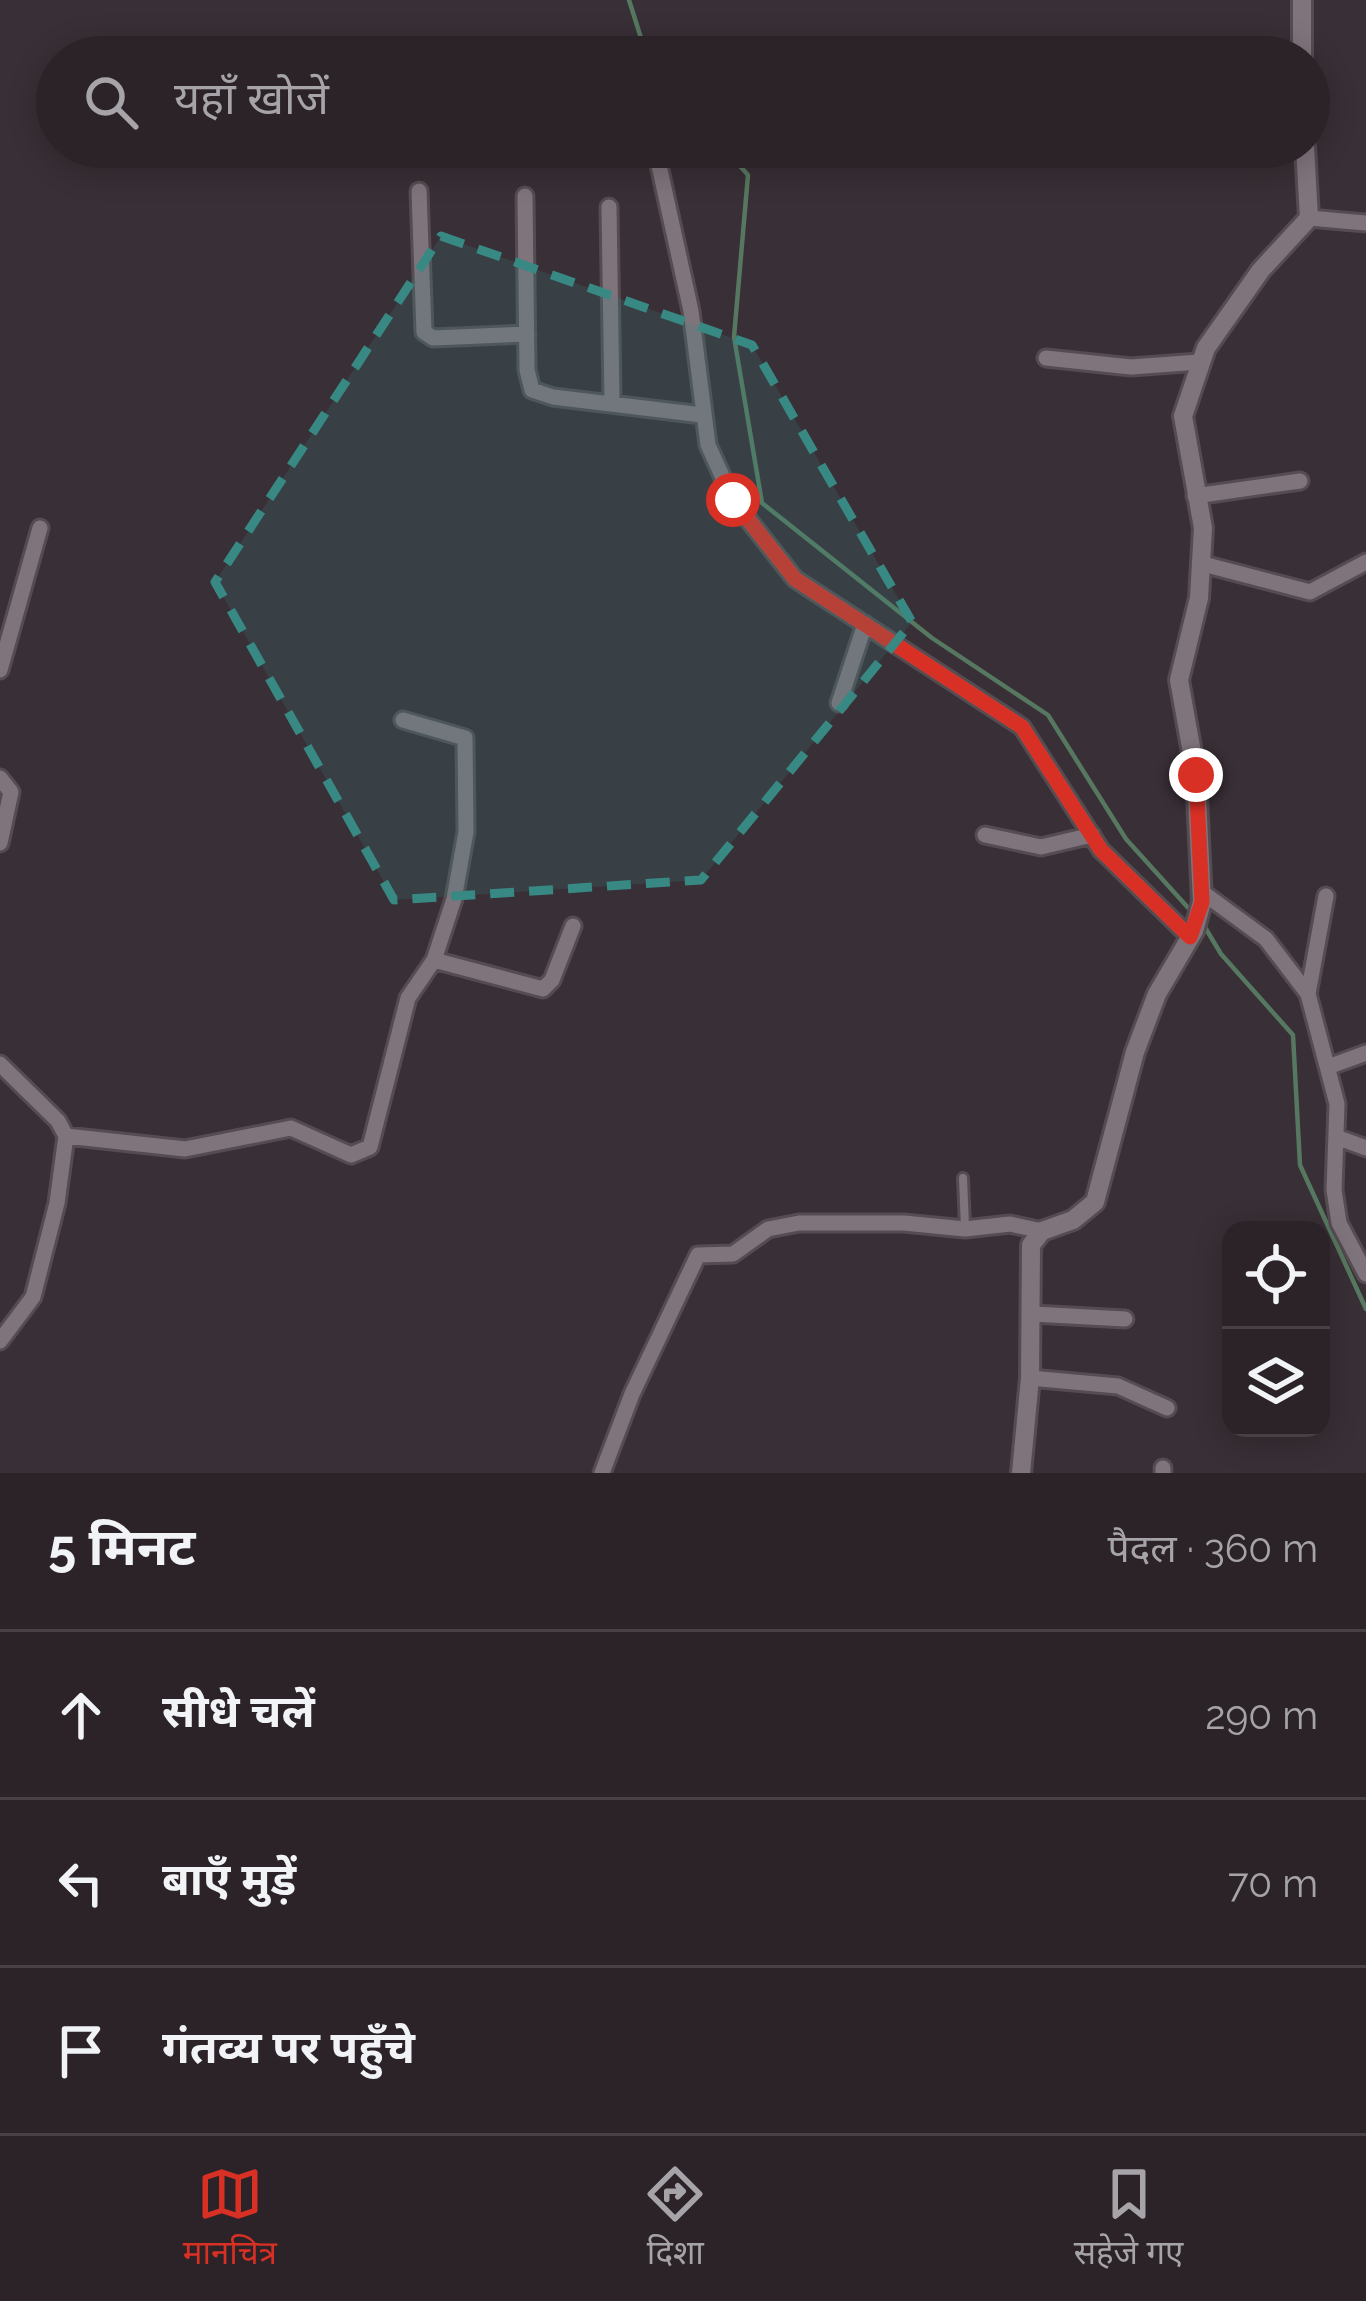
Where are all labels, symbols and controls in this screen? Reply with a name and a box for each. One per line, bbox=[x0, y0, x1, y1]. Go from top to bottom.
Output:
search box bbox=[36, 36, 1330, 168]
icon: search bbox=[78, 69, 144, 135]
text: यहाँ खोजें bbox=[174, 72, 329, 125]
route start bbox=[706, 473, 760, 527]
route end bbox=[1169, 748, 1223, 802]
map controls bbox=[1222, 1221, 1330, 1437]
button: locate bbox=[1222, 1221, 1330, 1329]
button: layers bbox=[1222, 1329, 1330, 1437]
text: 5 मिनट bbox=[48, 1517, 196, 1577]
text: पैदल · 360 m bbox=[1107, 1525, 1318, 1571]
icon: ahead bbox=[48, 1682, 114, 1748]
text: सीधे चलें bbox=[162, 1685, 315, 1738]
text: 290 m bbox=[1205, 1692, 1318, 1738]
icon: left bbox=[48, 1850, 114, 1916]
text: बाएँ मुड़ें bbox=[162, 1853, 296, 1906]
text: 70 m bbox=[1228, 1860, 1318, 1906]
icon: arrive bbox=[48, 2018, 114, 2084]
text: गंतव्य पर पहुँचे bbox=[162, 2021, 415, 2074]
tab: मानचित्र bbox=[183, 2161, 277, 2277]
tab: दिशा bbox=[642, 2161, 708, 2277]
tab: सहेजे गए bbox=[1074, 2161, 1183, 2277]

